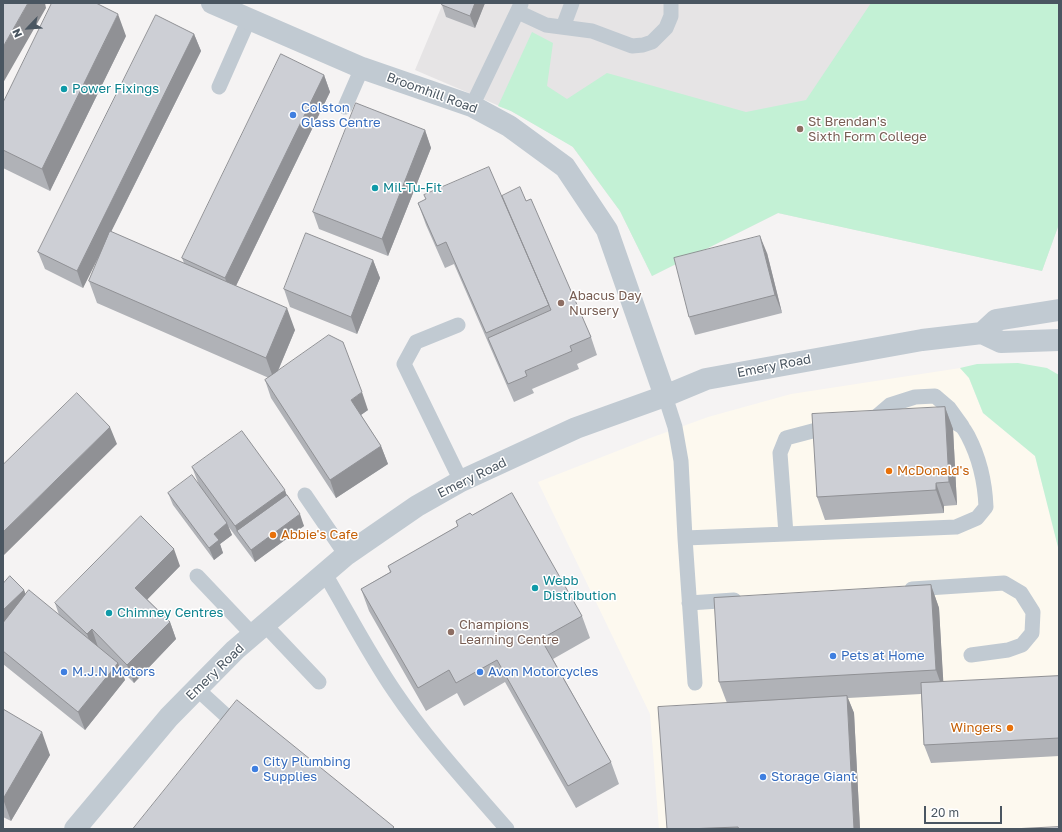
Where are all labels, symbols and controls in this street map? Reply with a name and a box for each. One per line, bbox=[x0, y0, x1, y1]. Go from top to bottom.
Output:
north arrow bbox=[8, 8, 48, 48]
text: N bbox=[9, 27, 24, 40]
street label: Broomhill Road bbox=[384, 69, 480, 117]
place label: Power Fixings bbox=[72, 81, 159, 97]
marker: Power Fixings bbox=[59, 84, 69, 94]
place label: Colston Glass Centre bbox=[301, 100, 381, 131]
marker: Colston Glass Centre bbox=[288, 110, 298, 120]
place label: St Brendan's Sixth Form College bbox=[808, 114, 927, 145]
marker: St Brendan's Sixth Form College bbox=[795, 124, 805, 134]
place label: Mil-Tu-Fit bbox=[383, 180, 442, 196]
marker: Mil-Tu-Fit bbox=[370, 183, 380, 193]
place label: Abacus Day Nursery bbox=[569, 288, 642, 319]
marker: Abacus Day Nursery bbox=[556, 298, 566, 308]
street label: Emery Road bbox=[736, 351, 812, 381]
street label: Emery Road bbox=[435, 455, 509, 501]
place label: McDonald's bbox=[897, 463, 969, 479]
marker: McDonald's bbox=[884, 466, 894, 476]
place label: Abbie's Cafe bbox=[281, 527, 358, 543]
marker: Abbie's Cafe bbox=[268, 530, 278, 540]
place label: Webb Distribution bbox=[543, 573, 617, 604]
marker: Webb Distribution bbox=[530, 583, 540, 593]
place label: Chimney Centres bbox=[117, 605, 223, 621]
marker: Chimney Centres bbox=[104, 608, 114, 618]
place label: Champions Learning Centre bbox=[459, 617, 559, 648]
marker: Champions Learning Centre bbox=[446, 627, 456, 637]
street label: Emery Road bbox=[183, 640, 247, 704]
place label: Pets at Home bbox=[841, 648, 925, 664]
marker: Pets at Home bbox=[828, 651, 838, 661]
place label: M.J.N Motors bbox=[72, 664, 155, 680]
place label: Avon Motorcycles bbox=[488, 664, 598, 680]
marker: M.J.N Motors bbox=[59, 667, 69, 677]
marker: Avon Motorcycles bbox=[475, 667, 485, 677]
place label: Wingers bbox=[951, 720, 1002, 736]
marker: Wingers bbox=[1005, 723, 1015, 733]
place label: City Plumbing Supplies bbox=[263, 754, 351, 785]
marker: City Plumbing Supplies bbox=[250, 764, 260, 774]
place label: Storage Giant bbox=[771, 769, 856, 785]
marker: Storage Giant bbox=[758, 772, 768, 782]
scale bar bbox=[926, 798, 1004, 824]
text: 20 m bbox=[931, 805, 959, 820]

